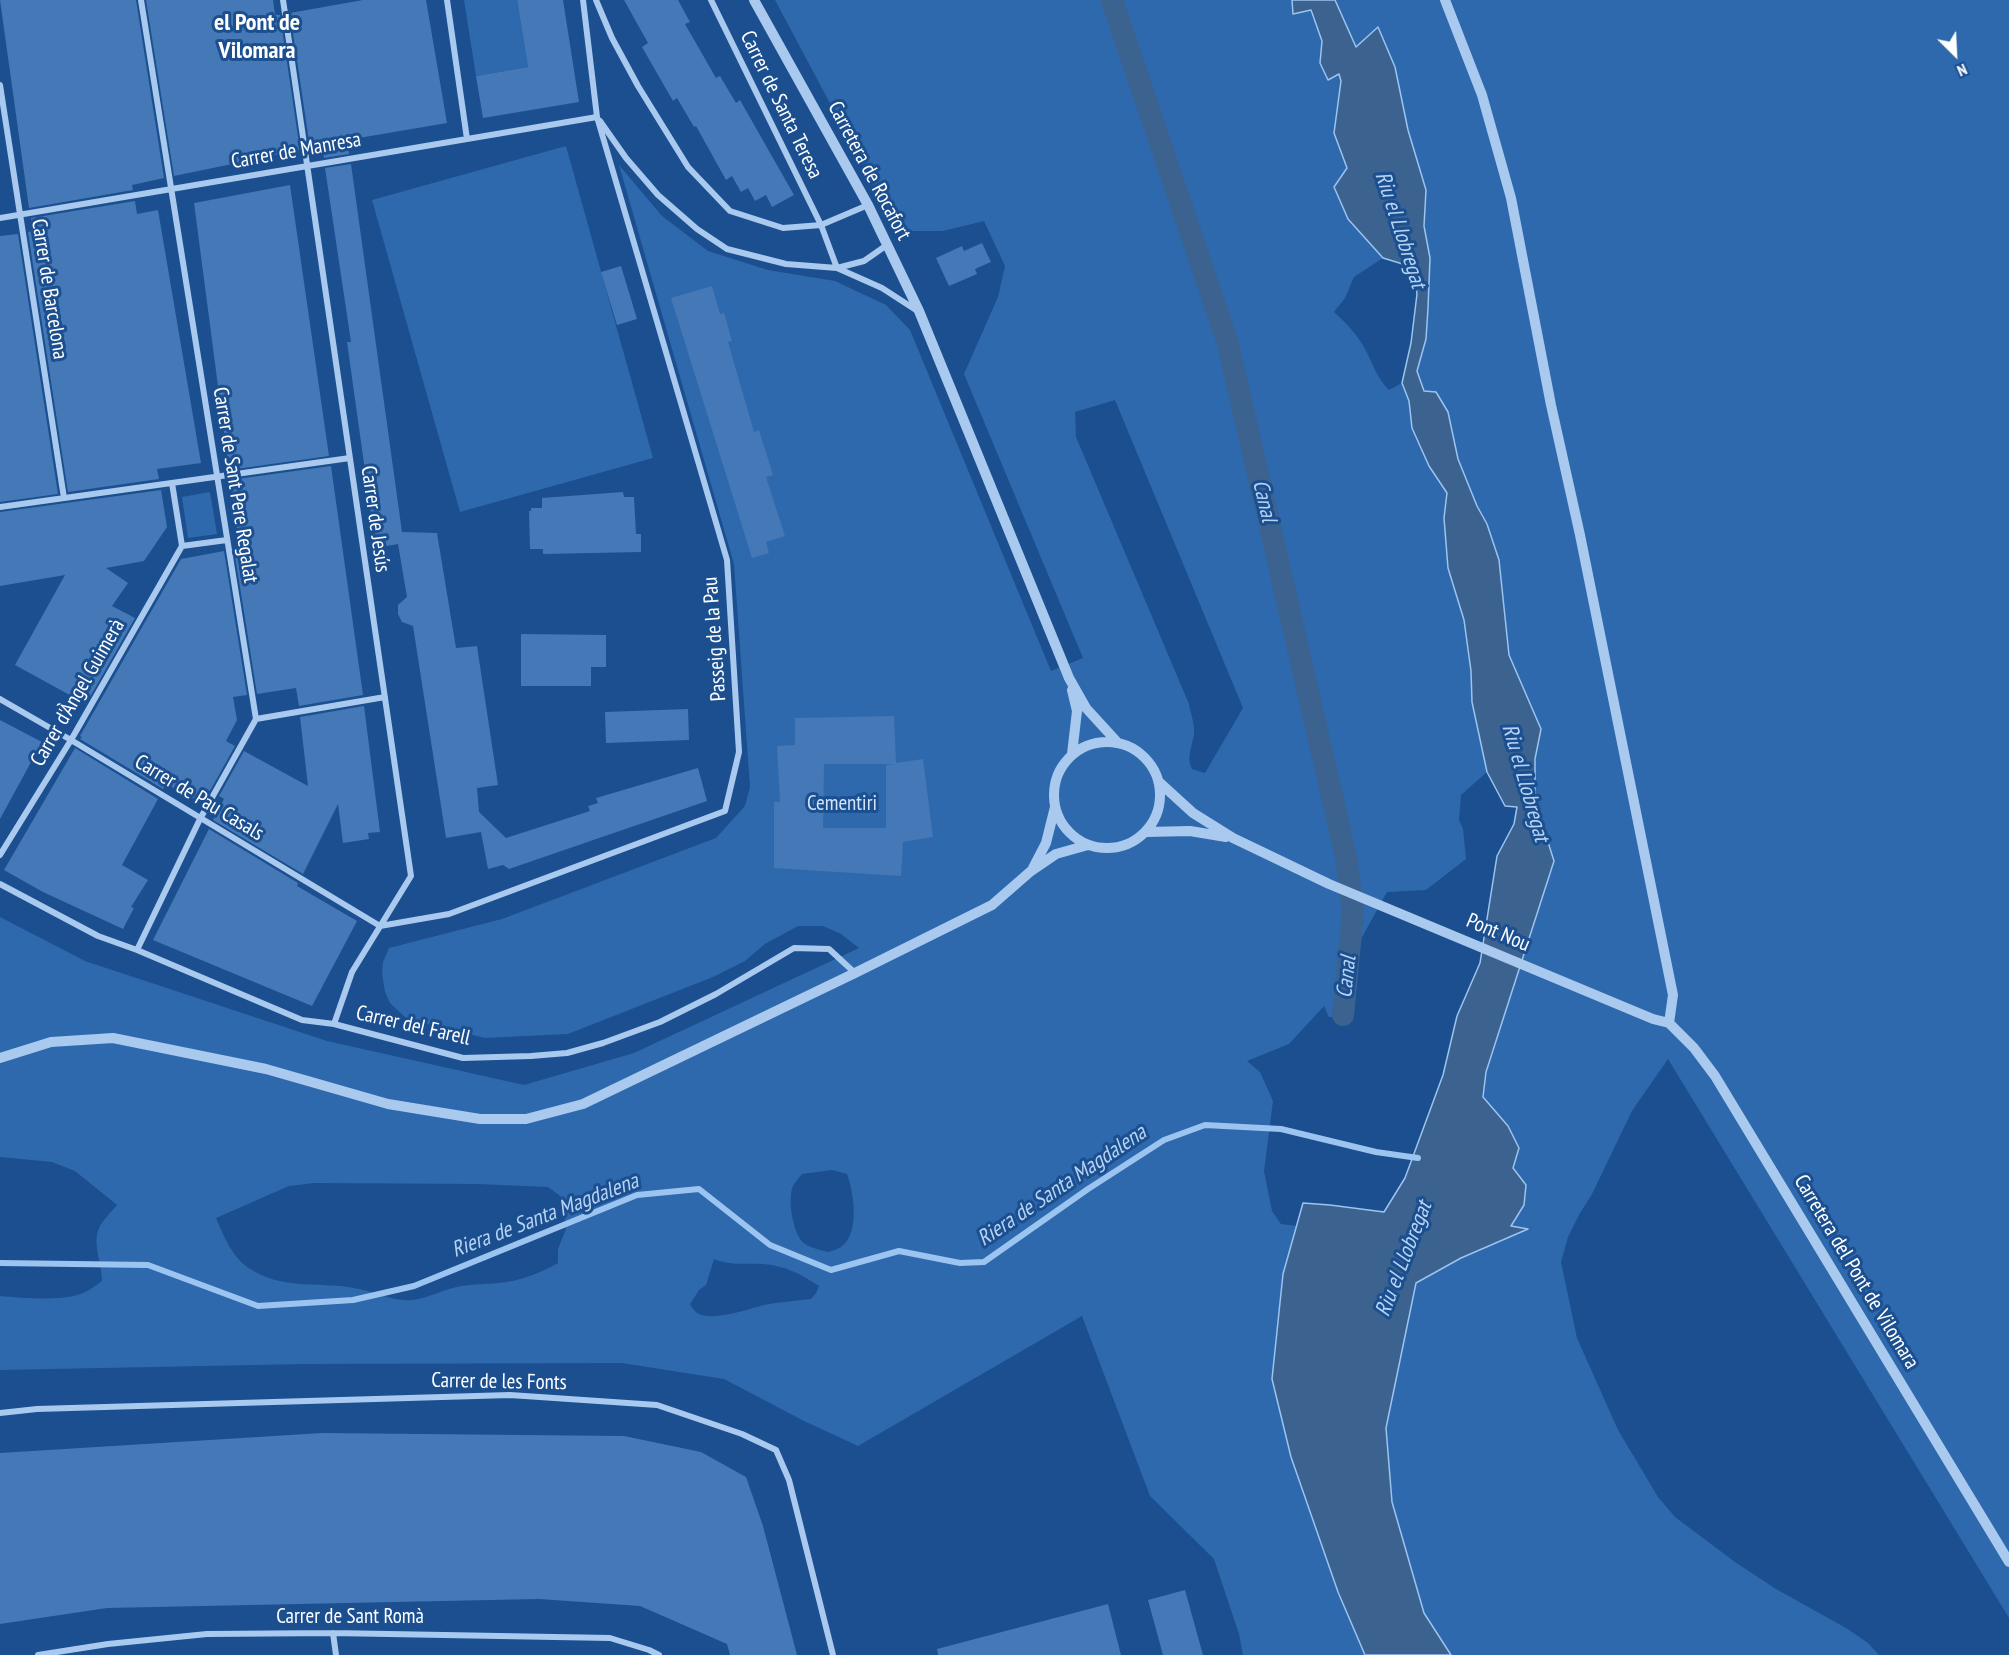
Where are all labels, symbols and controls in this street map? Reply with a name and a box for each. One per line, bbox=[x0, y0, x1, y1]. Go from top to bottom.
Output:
district label: el Pont de Vilomara bbox=[214, 9, 300, 65]
north arrow bbox=[1925, 24, 1985, 84]
street label: Carrer de Santa Teresa bbox=[734, 27, 828, 183]
text: N bbox=[1954, 60, 1970, 81]
street label: Carretera de Rocafort bbox=[822, 97, 916, 245]
street label: Carrer de Manresa bbox=[229, 127, 363, 175]
water label: Riu el Llobregat bbox=[1369, 168, 1431, 292]
street label: Carrer de Barcelona bbox=[25, 217, 73, 361]
street label: Carrer de Sant Pere Regalat bbox=[207, 385, 263, 585]
street label: Carrer de Jesús bbox=[355, 464, 395, 574]
water label: Canal bbox=[1246, 477, 1282, 525]
street label: Passeig de la Pau bbox=[698, 576, 732, 702]
street label: Carrer d'Àngel Guimerà bbox=[26, 615, 130, 771]
water label: Riu el Llobregat bbox=[1496, 721, 1554, 845]
street label: Carrer de Pau Casals bbox=[130, 749, 268, 847]
park label: Cementiri bbox=[807, 791, 877, 817]
street label: Pont Nou bbox=[1462, 908, 1534, 958]
water label: Canal bbox=[1332, 955, 1362, 999]
street label: Carrer del Farell bbox=[353, 1001, 473, 1051]
water label: Riera de Santa Magdalena bbox=[973, 1120, 1151, 1252]
water label: Riera de Santa Magdalena bbox=[448, 1168, 642, 1264]
street label: Carretera del Pont de Vilomara bbox=[1788, 1170, 1924, 1374]
water label: Riu el Llobregat bbox=[1370, 1198, 1438, 1320]
street label: Carrer de les Fonts bbox=[431, 1368, 567, 1396]
street label: Carrer de Sant Romà bbox=[276, 1604, 424, 1630]

